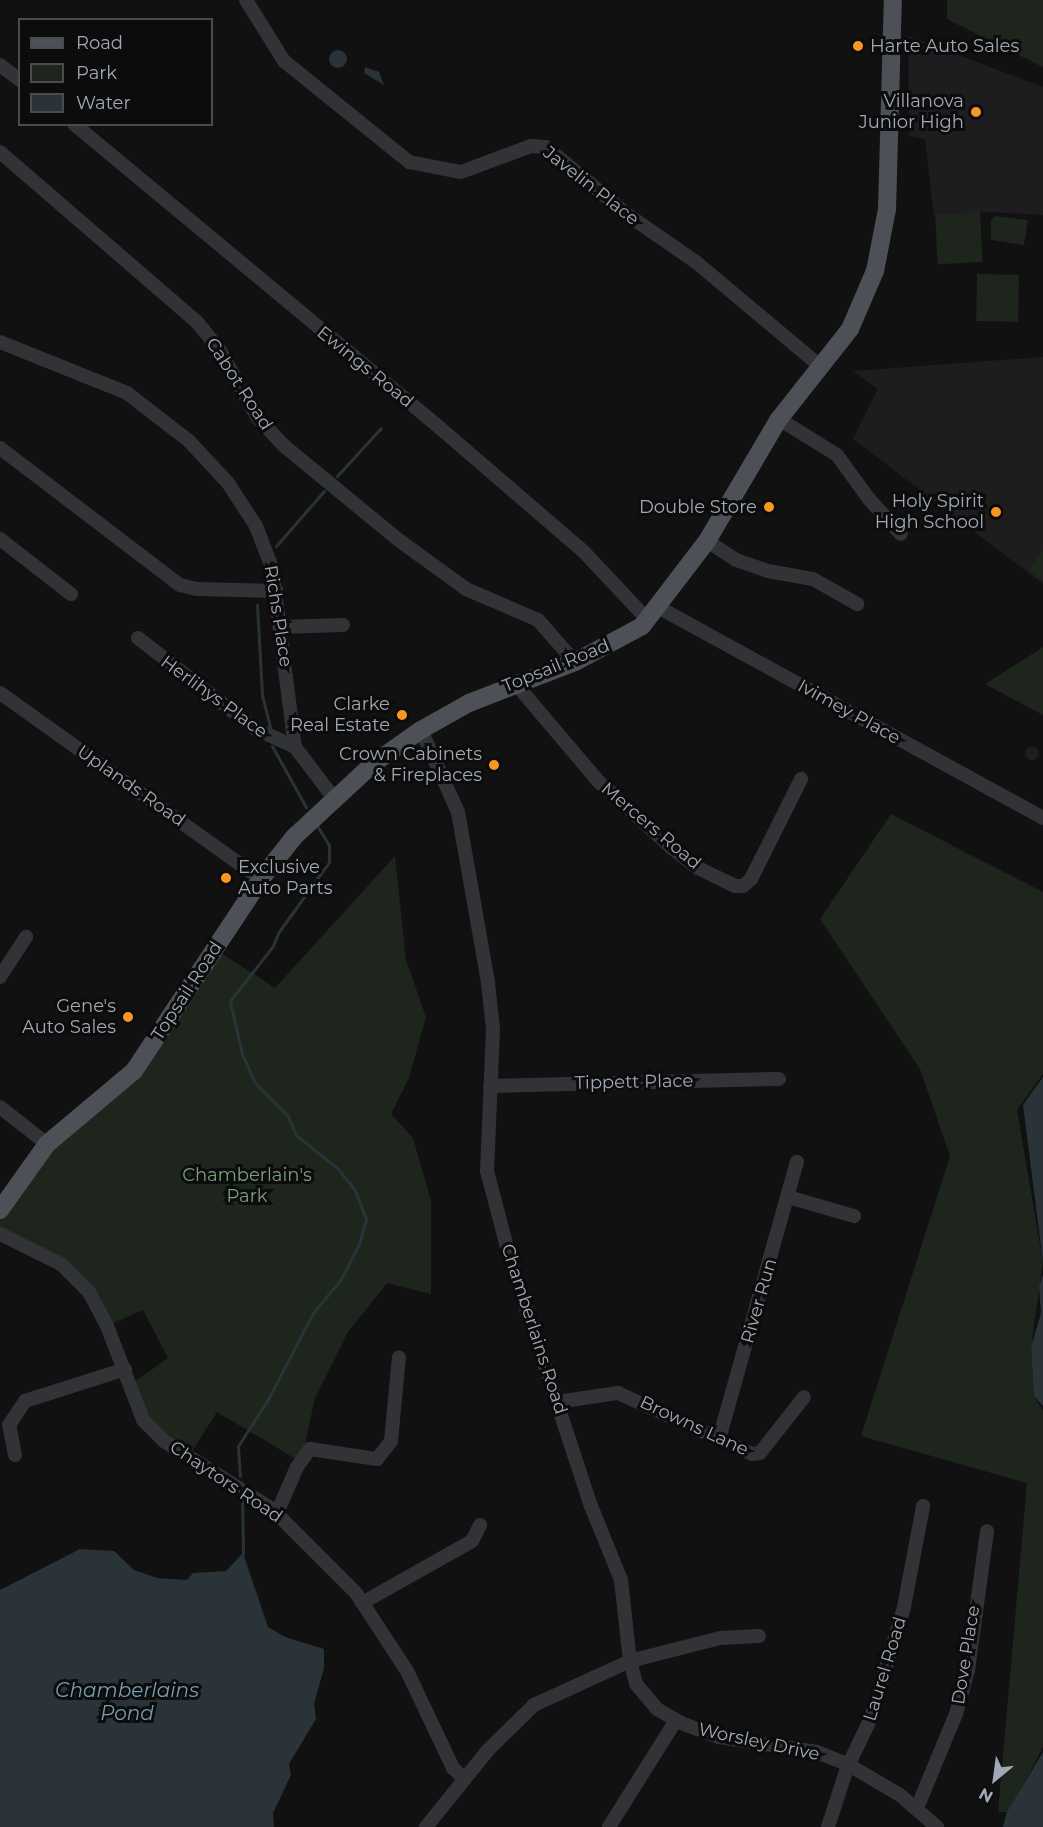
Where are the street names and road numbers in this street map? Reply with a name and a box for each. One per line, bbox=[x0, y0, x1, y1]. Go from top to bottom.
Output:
street label: Javelin Place bbox=[539, 142, 643, 230]
street label: Ewings Road bbox=[313, 322, 417, 412]
street label: Cabot Road bbox=[201, 334, 277, 434]
street label: Richs Place bbox=[259, 564, 297, 668]
street label: Topsail Road bbox=[499, 635, 613, 697]
street label: Herlihys Place bbox=[156, 651, 272, 743]
street label: Ivimey Place bbox=[794, 675, 904, 749]
street label: Uplands Road bbox=[73, 741, 189, 831]
street label: Mercers Road bbox=[597, 778, 705, 874]
street label: Topsail Road bbox=[147, 937, 227, 1045]
street label: Tippett Place bbox=[574, 1070, 694, 1094]
street label: Chamberlains Road bbox=[496, 1241, 572, 1417]
street label: River Run bbox=[737, 1256, 781, 1346]
street label: Browns Lane bbox=[636, 1391, 752, 1461]
street label: Chaytors Road bbox=[166, 1436, 286, 1528]
street label: Dove Place bbox=[947, 1604, 985, 1706]
street label: Laurel Road bbox=[859, 1614, 911, 1724]
street label: Worsley Drive bbox=[696, 1719, 822, 1765]

